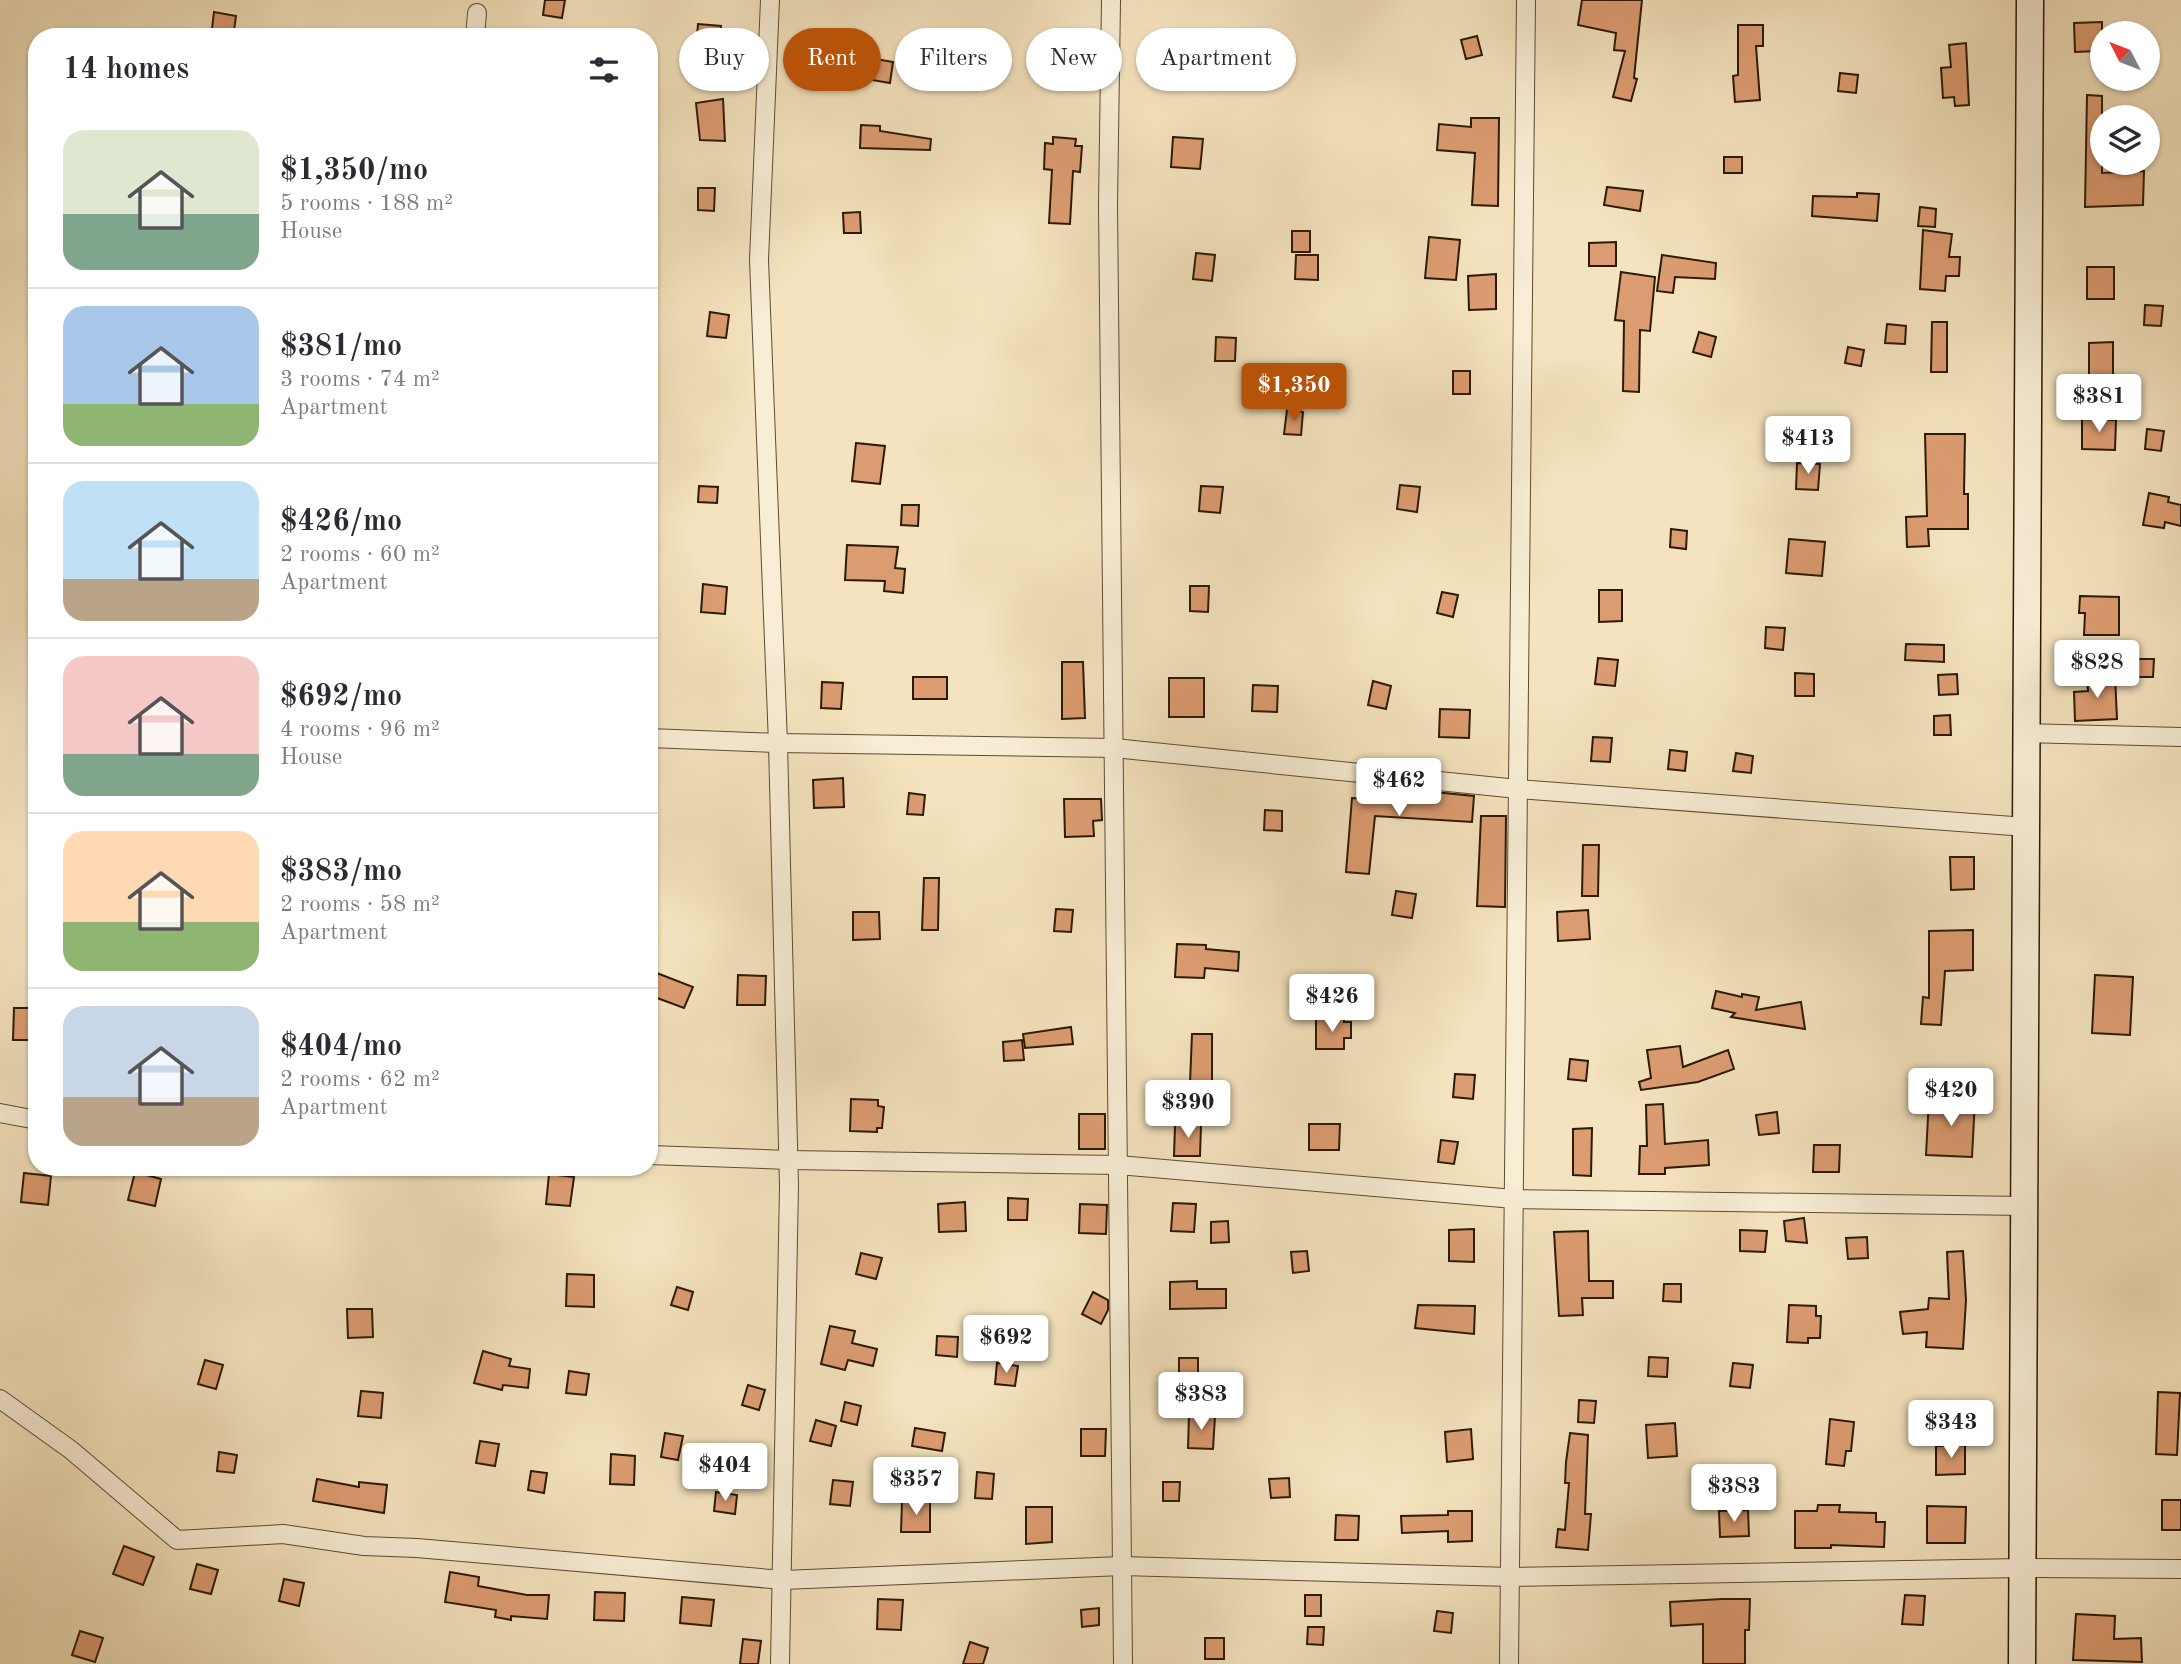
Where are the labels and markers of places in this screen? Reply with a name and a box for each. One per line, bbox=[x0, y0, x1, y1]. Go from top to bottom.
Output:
pin: $1,350 bbox=[1237, 364, 1351, 423]
pin: $381 bbox=[2058, 374, 2140, 434]
pin: $413 bbox=[1767, 416, 1849, 476]
pin: $828 bbox=[2056, 640, 2138, 700]
pin: $462 bbox=[1358, 758, 1440, 818]
pin: $426 bbox=[1291, 974, 1373, 1034]
pin: $420 bbox=[1910, 1068, 1992, 1128]
pin: $390 bbox=[1147, 1080, 1229, 1140]
pin: $692 bbox=[965, 1316, 1047, 1375]
pin: $383 bbox=[1160, 1372, 1242, 1432]
pin: $343 bbox=[1910, 1400, 1992, 1460]
pin: $404 bbox=[684, 1444, 766, 1503]
pin: $357 bbox=[875, 1458, 957, 1517]
pin: $383 bbox=[1693, 1464, 1775, 1524]

